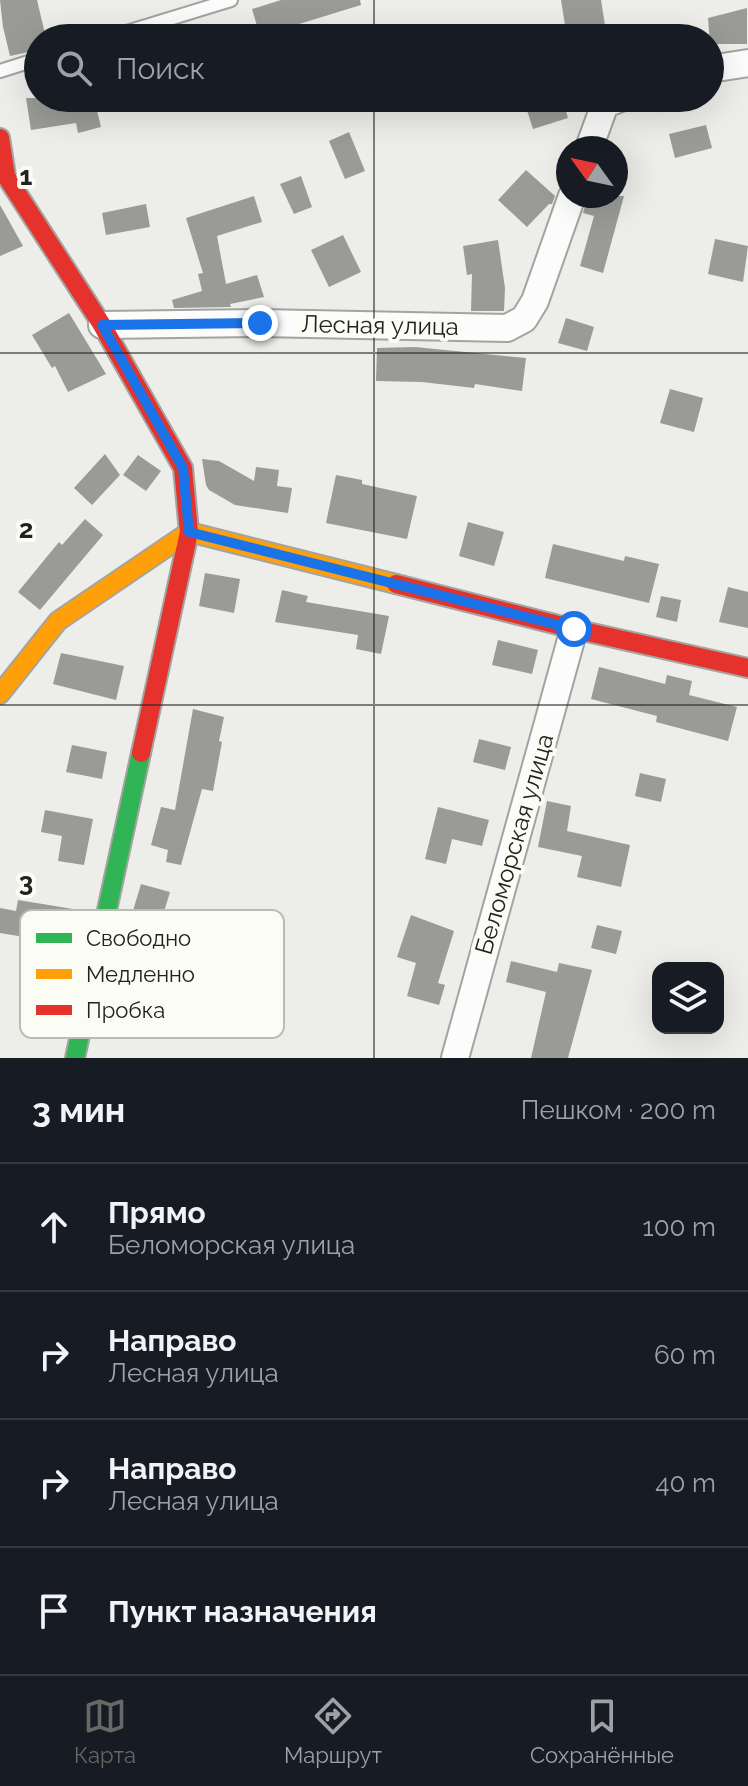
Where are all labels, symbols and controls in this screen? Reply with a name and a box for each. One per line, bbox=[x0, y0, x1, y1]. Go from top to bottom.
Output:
search box bbox=[24, 24, 724, 112]
icon: search bbox=[52, 46, 96, 90]
text: Поиск bbox=[116, 51, 205, 86]
north arrow bbox=[556, 136, 628, 208]
text: 1 bbox=[20, 161, 33, 191]
route end bbox=[242, 305, 278, 341]
street label: Лесная улица bbox=[301, 309, 459, 341]
text: 2 bbox=[19, 514, 33, 544]
route start bbox=[556, 611, 592, 647]
street label: Беломорская улица bbox=[469, 730, 559, 958]
text: 3 bbox=[19, 867, 33, 897]
legend bbox=[20, 910, 284, 1038]
text: Свободно bbox=[86, 925, 191, 951]
text: Медленно bbox=[86, 961, 195, 987]
map controls bbox=[652, 962, 724, 1034]
button: layers bbox=[652, 962, 724, 1034]
text: Пробка bbox=[86, 997, 165, 1023]
text: 3 мин bbox=[32, 1090, 125, 1130]
text: Пешком · 200 m bbox=[521, 1095, 716, 1125]
text: Прямо bbox=[108, 1195, 206, 1230]
icon: ahead bbox=[32, 1205, 76, 1249]
text: 100 m bbox=[643, 1212, 716, 1242]
text: Беломорская улица bbox=[108, 1230, 355, 1260]
text: Направо bbox=[108, 1323, 237, 1358]
icon: right bbox=[32, 1333, 76, 1377]
text: 60 m bbox=[654, 1340, 716, 1370]
text: Лесная улица bbox=[108, 1358, 279, 1388]
text: Направо bbox=[108, 1451, 237, 1486]
icon: right bbox=[32, 1461, 76, 1505]
text: 40 m bbox=[655, 1468, 716, 1498]
text: Лесная улица bbox=[108, 1486, 279, 1516]
icon: arrive bbox=[32, 1589, 76, 1633]
text: Пункт назначения bbox=[108, 1594, 377, 1629]
tab: Карта bbox=[74, 1694, 136, 1768]
tab: Маршрут bbox=[284, 1694, 382, 1768]
tab: Сохранённые bbox=[530, 1694, 674, 1768]

